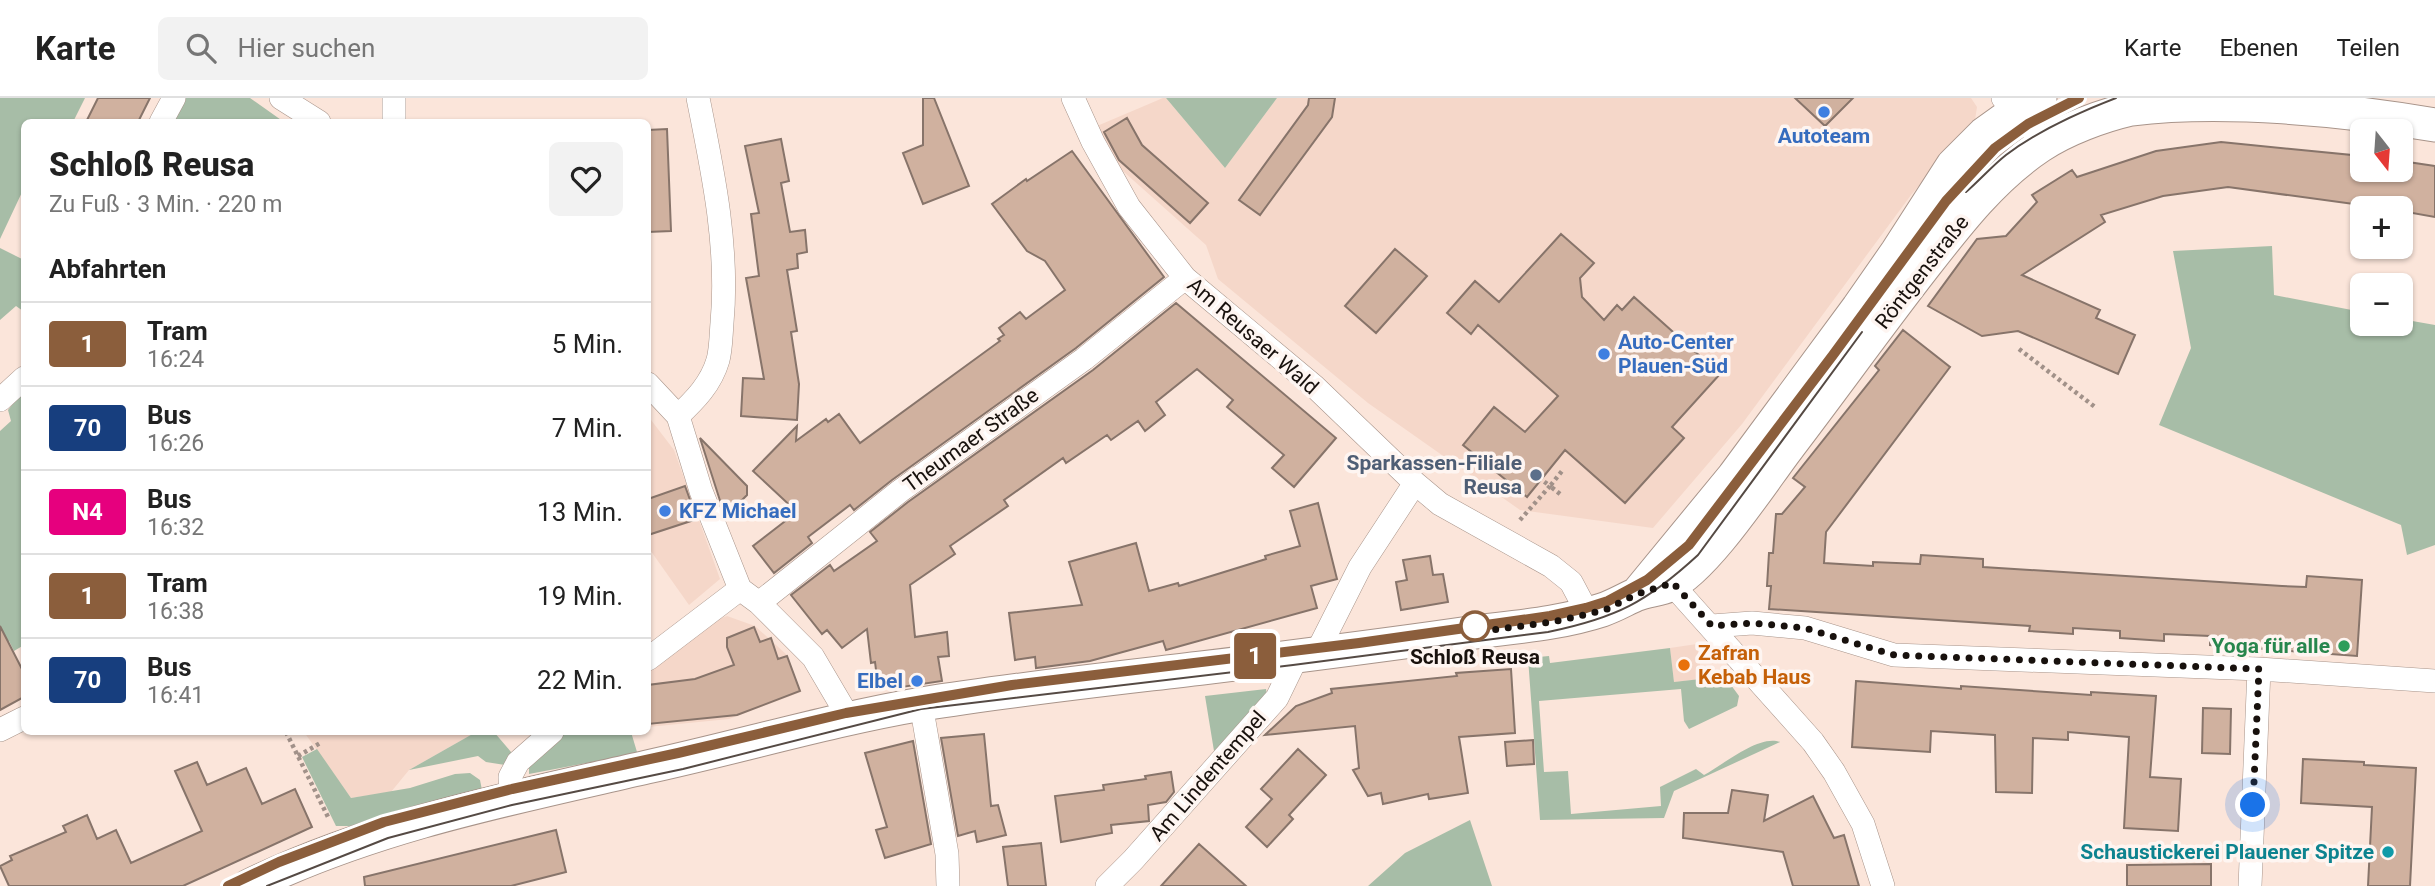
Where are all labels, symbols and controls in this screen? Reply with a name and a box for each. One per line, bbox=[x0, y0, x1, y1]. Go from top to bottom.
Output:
search box bbox=[158, 17, 648, 80]
text: Karte bbox=[35, 29, 116, 68]
icon: search bbox=[182, 29, 220, 67]
text: Hier suchen bbox=[238, 33, 375, 63]
text: Karte bbox=[2124, 34, 2181, 62]
text: Ebenen bbox=[2219, 34, 2298, 62]
text: Teilen bbox=[2336, 34, 2400, 62]
marker: Autoteam bbox=[1816, 104, 1832, 120]
north arrow bbox=[2350, 119, 2413, 182]
map controls bbox=[2350, 119, 2413, 336]
place label: Autoteam bbox=[1778, 124, 1870, 148]
button: heart bbox=[549, 142, 623, 216]
text: Schloß Reusa bbox=[49, 145, 254, 184]
text: Zu Fuß · 3 Min. · 220 m bbox=[49, 191, 282, 218]
button: + bbox=[2350, 196, 2413, 259]
street label: Röntgenstraße bbox=[1870, 210, 1974, 334]
text: Abfahrten bbox=[49, 254, 166, 284]
street label: Am Reusaer Wald bbox=[1183, 273, 1323, 399]
button: − bbox=[2350, 273, 2413, 336]
text: Tram bbox=[147, 316, 208, 346]
text: 5 Min. bbox=[552, 329, 623, 359]
text: 1 bbox=[81, 330, 94, 358]
place label: Auto-Center Plauen-Süd bbox=[1618, 330, 1734, 378]
text: 16:24 bbox=[147, 346, 204, 373]
marker: Auto-Center Plauen-Süd bbox=[1596, 346, 1612, 362]
street label: Theumaer Straße bbox=[899, 383, 1043, 497]
text: Bus bbox=[147, 400, 192, 430]
text: 7 Min. bbox=[552, 413, 623, 443]
text: 70 bbox=[74, 414, 101, 442]
text: 16:26 bbox=[147, 430, 204, 457]
place label: Sparkassen-Filiale Reusa bbox=[1347, 451, 1522, 499]
marker: Sparkassen-Filiale Reusa bbox=[1528, 467, 1544, 483]
text: Bus bbox=[147, 484, 192, 514]
text: 13 Min. bbox=[537, 497, 623, 527]
text: N4 bbox=[72, 498, 103, 526]
place label: KFZ Michael bbox=[679, 499, 797, 523]
marker: KFZ Michael bbox=[657, 503, 673, 519]
text: 16:32 bbox=[147, 514, 204, 541]
text: Tram bbox=[147, 568, 208, 598]
text: 19 Min. bbox=[537, 581, 623, 611]
text: 1 bbox=[81, 582, 94, 610]
text: 16:38 bbox=[147, 598, 204, 625]
marker: Schloß Reusa bbox=[1460, 611, 1490, 641]
line badge: 1 bbox=[1232, 633, 1278, 679]
place label: Yoga für alle bbox=[2211, 634, 2330, 658]
marker: Yoga für alle bbox=[2336, 638, 2352, 654]
place label: Zafran Kebab Haus bbox=[1698, 641, 1811, 689]
text: 1 bbox=[1248, 642, 1262, 670]
place label: Schloß Reusa bbox=[1410, 645, 1540, 669]
text: Bus bbox=[147, 652, 192, 682]
marker: Zafran Kebab Haus bbox=[1676, 657, 1692, 673]
text: 22 Min. bbox=[537, 665, 623, 695]
text: 70 bbox=[74, 666, 101, 694]
place label: Elbel bbox=[857, 669, 903, 693]
marker: Elbel bbox=[909, 673, 925, 689]
text: 16:41 bbox=[147, 682, 204, 709]
street label: Am Lindentempel bbox=[1145, 706, 1271, 846]
your location bbox=[2235, 787, 2270, 822]
place label: Schaustickerei Plauener Spitze bbox=[2080, 840, 2374, 864]
marker: Schaustickerei Plauener Spitze bbox=[2380, 844, 2396, 860]

